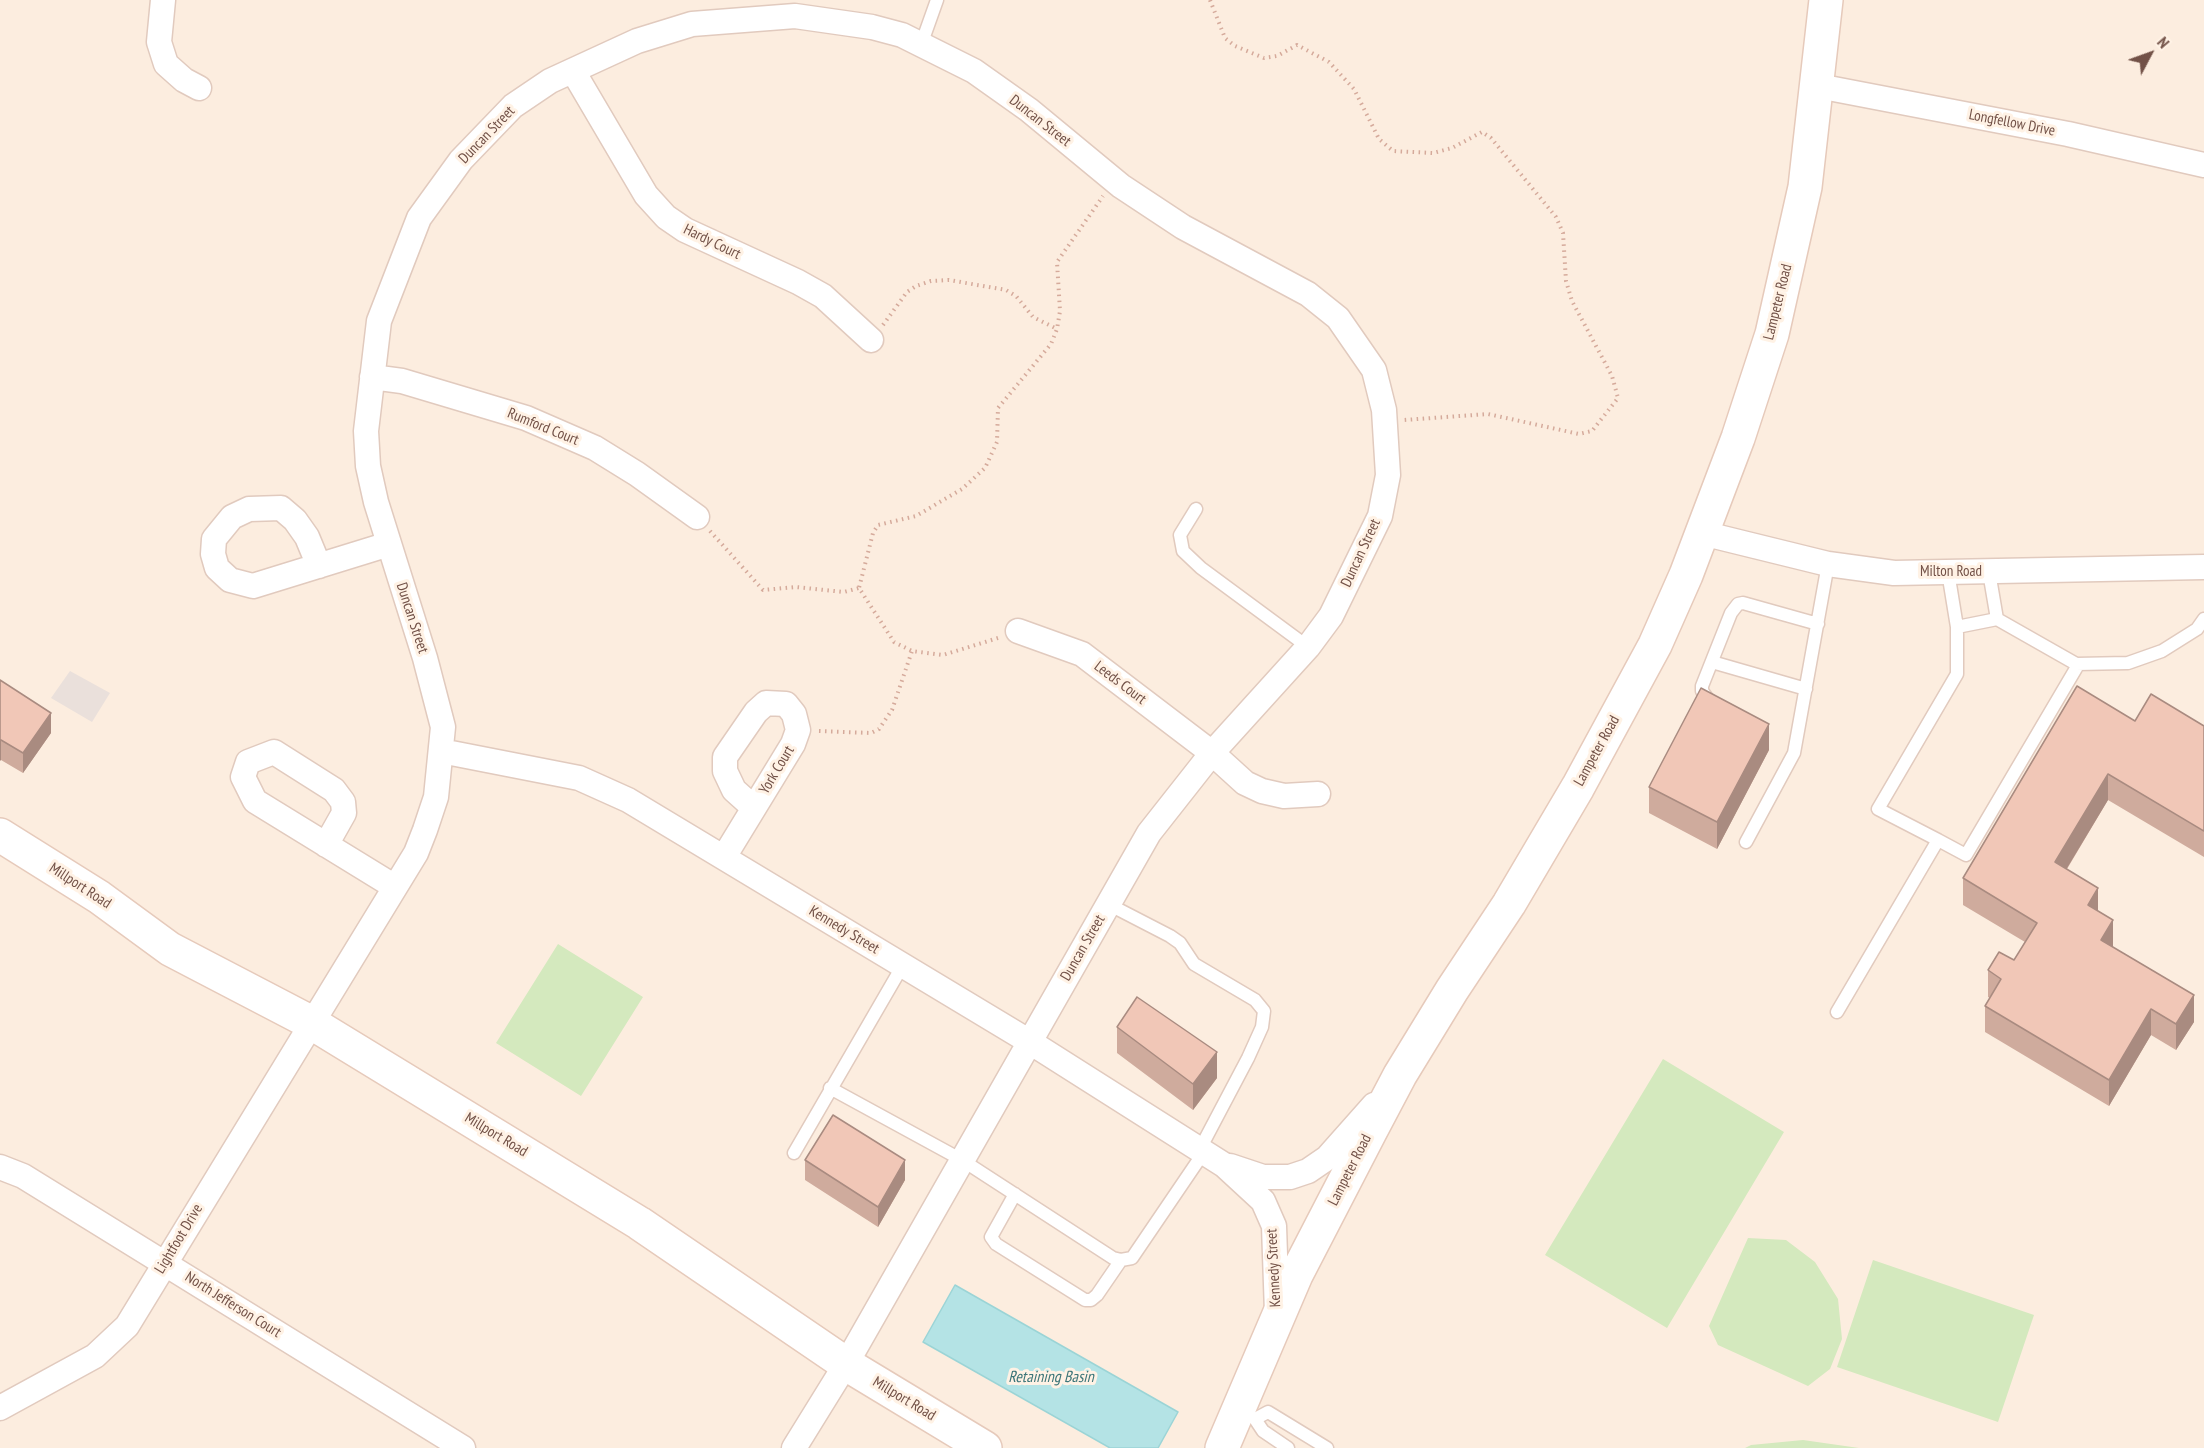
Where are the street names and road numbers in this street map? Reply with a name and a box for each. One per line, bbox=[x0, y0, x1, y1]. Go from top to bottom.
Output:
street label: Duncan Street bbox=[1006, 91, 1074, 151]
street label: Duncan Street bbox=[455, 102, 519, 168]
street label: Longfellow Drive bbox=[1967, 106, 2057, 140]
street label: Hardy Court bbox=[680, 220, 744, 264]
street label: Lampeter Road bbox=[1760, 262, 1796, 342]
street label: Rumford Court bbox=[505, 405, 581, 449]
street label: Duncan Street bbox=[1337, 516, 1385, 590]
street label: Milton Road bbox=[1920, 563, 1982, 581]
street label: Duncan Street bbox=[392, 580, 432, 656]
street label: Leeds Court bbox=[1090, 658, 1150, 708]
street label: Lampeter Road bbox=[1570, 713, 1624, 789]
street label: York Court bbox=[756, 742, 798, 798]
street label: Millport Road bbox=[46, 859, 114, 913]
street label: Kennedy Street bbox=[806, 902, 882, 958]
street label: Duncan Street bbox=[1057, 912, 1109, 984]
street label: Millport Road bbox=[461, 1109, 531, 1161]
street label: Lampeter Road bbox=[1324, 1131, 1376, 1209]
street label: Lightfoot Drive bbox=[151, 1201, 207, 1277]
street label: Kennedy Street bbox=[1263, 1228, 1285, 1308]
street label: North Jefferson Court bbox=[182, 1268, 284, 1342]
street label: Millport Road bbox=[869, 1373, 939, 1425]

